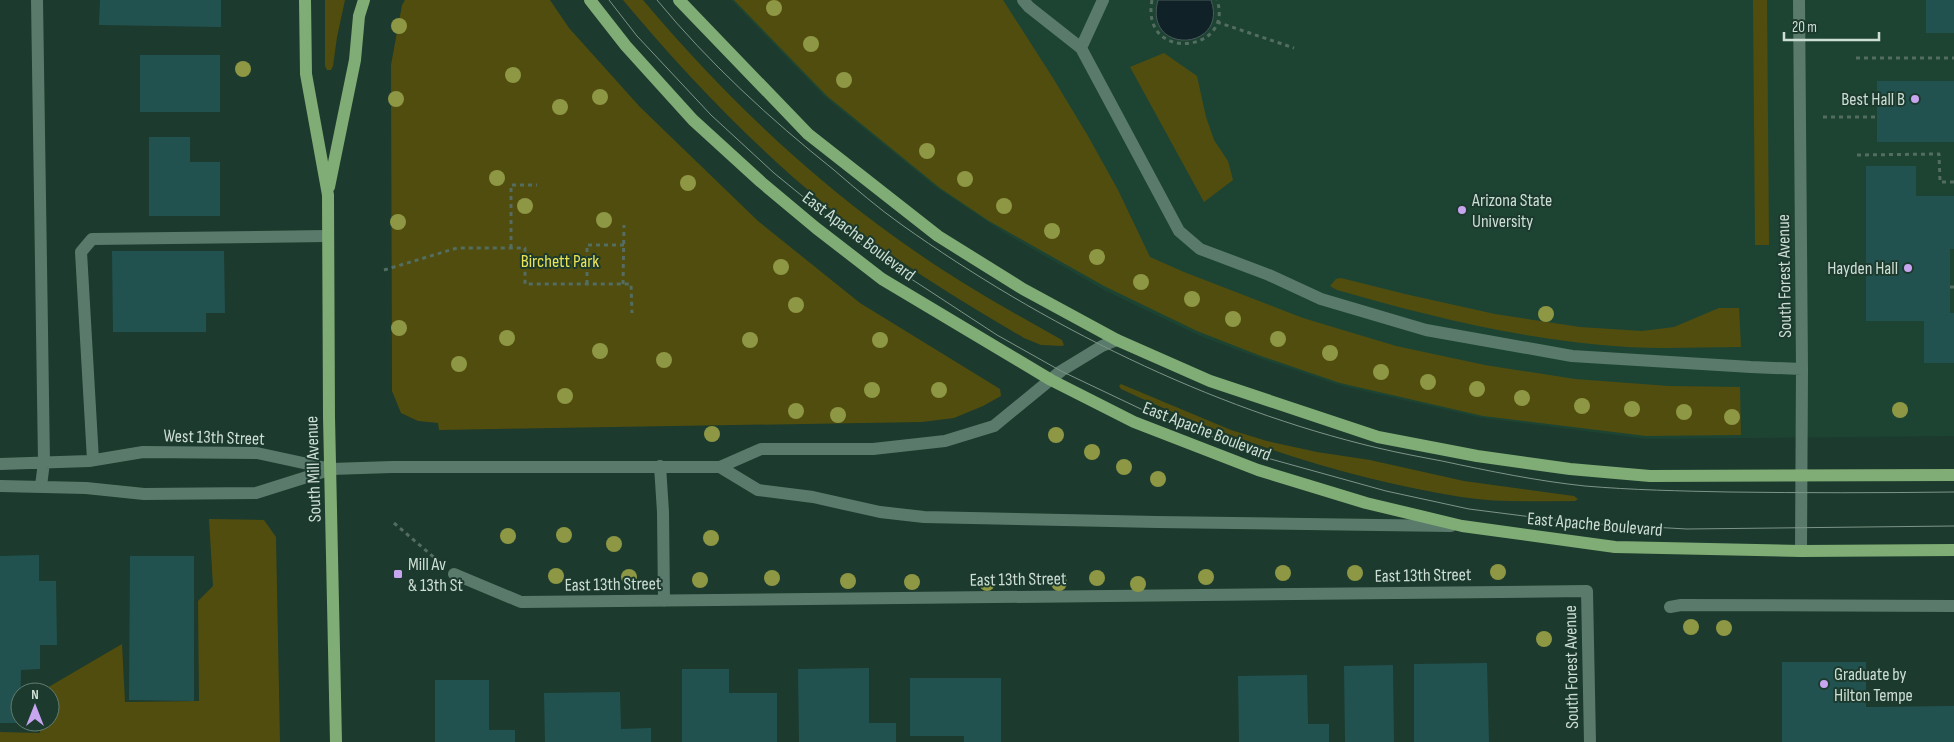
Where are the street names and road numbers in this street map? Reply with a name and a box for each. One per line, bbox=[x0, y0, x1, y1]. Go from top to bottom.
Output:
street label: East Apache Boulevard bbox=[798, 187, 919, 286]
street label: South Forest Avenue bbox=[1773, 214, 1796, 338]
street label: East Apache Boulevard bbox=[1140, 397, 1274, 466]
street label: South Mill Avenue bbox=[301, 415, 326, 523]
street label: West 13th Street bbox=[163, 425, 265, 450]
street label: East Apache Boulevard bbox=[1526, 508, 1664, 541]
street label: East 13th Street bbox=[1374, 564, 1472, 587]
street label: East 13th Street bbox=[969, 568, 1067, 591]
street label: East 13th Street bbox=[564, 573, 662, 596]
street label: South Forest Avenue bbox=[1560, 605, 1583, 729]

